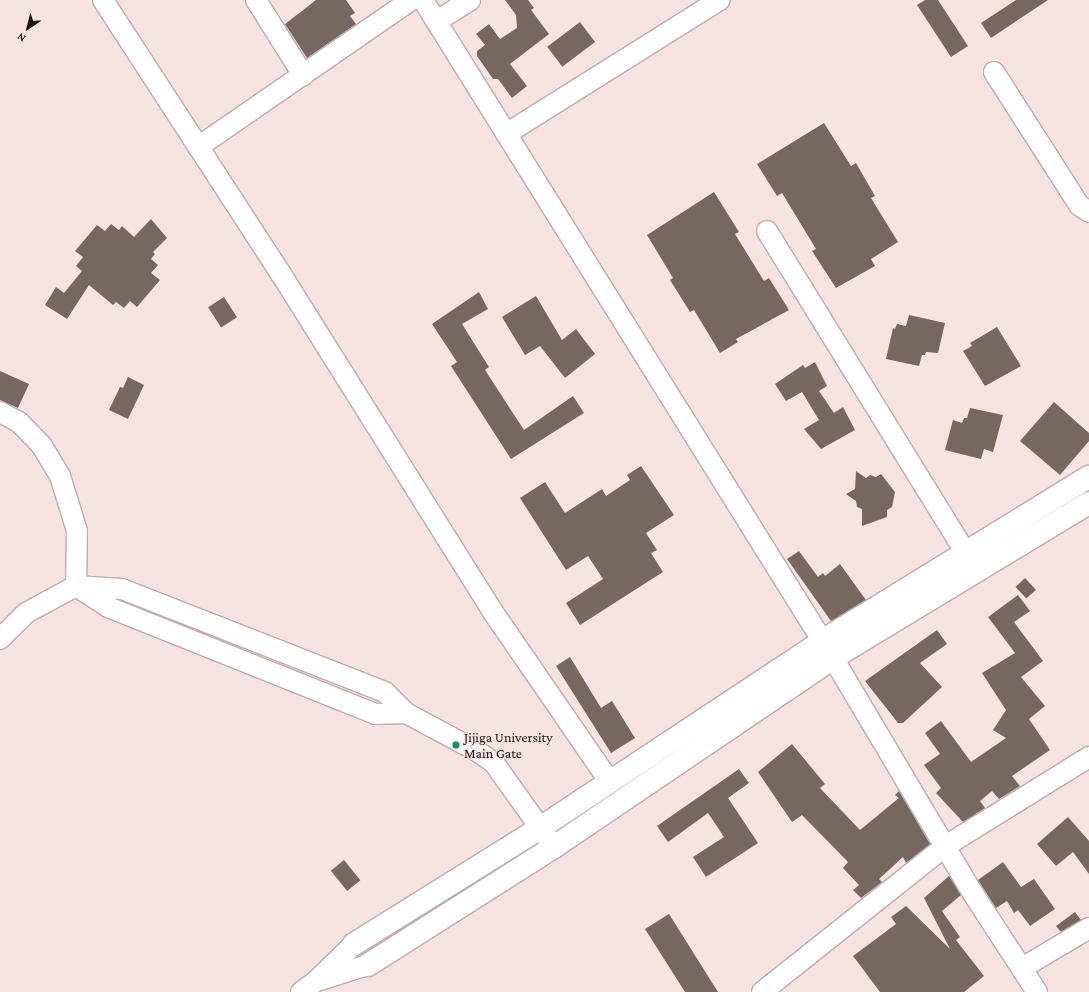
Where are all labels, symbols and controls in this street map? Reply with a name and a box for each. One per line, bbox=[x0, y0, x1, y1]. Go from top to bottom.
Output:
north arrow bbox=[8, 8, 48, 48]
text: N bbox=[15, 31, 28, 45]
place label: Jijiga University Main Gate bbox=[464, 729, 553, 762]
marker: Jijiga University Main Gate bbox=[451, 740, 461, 750]

